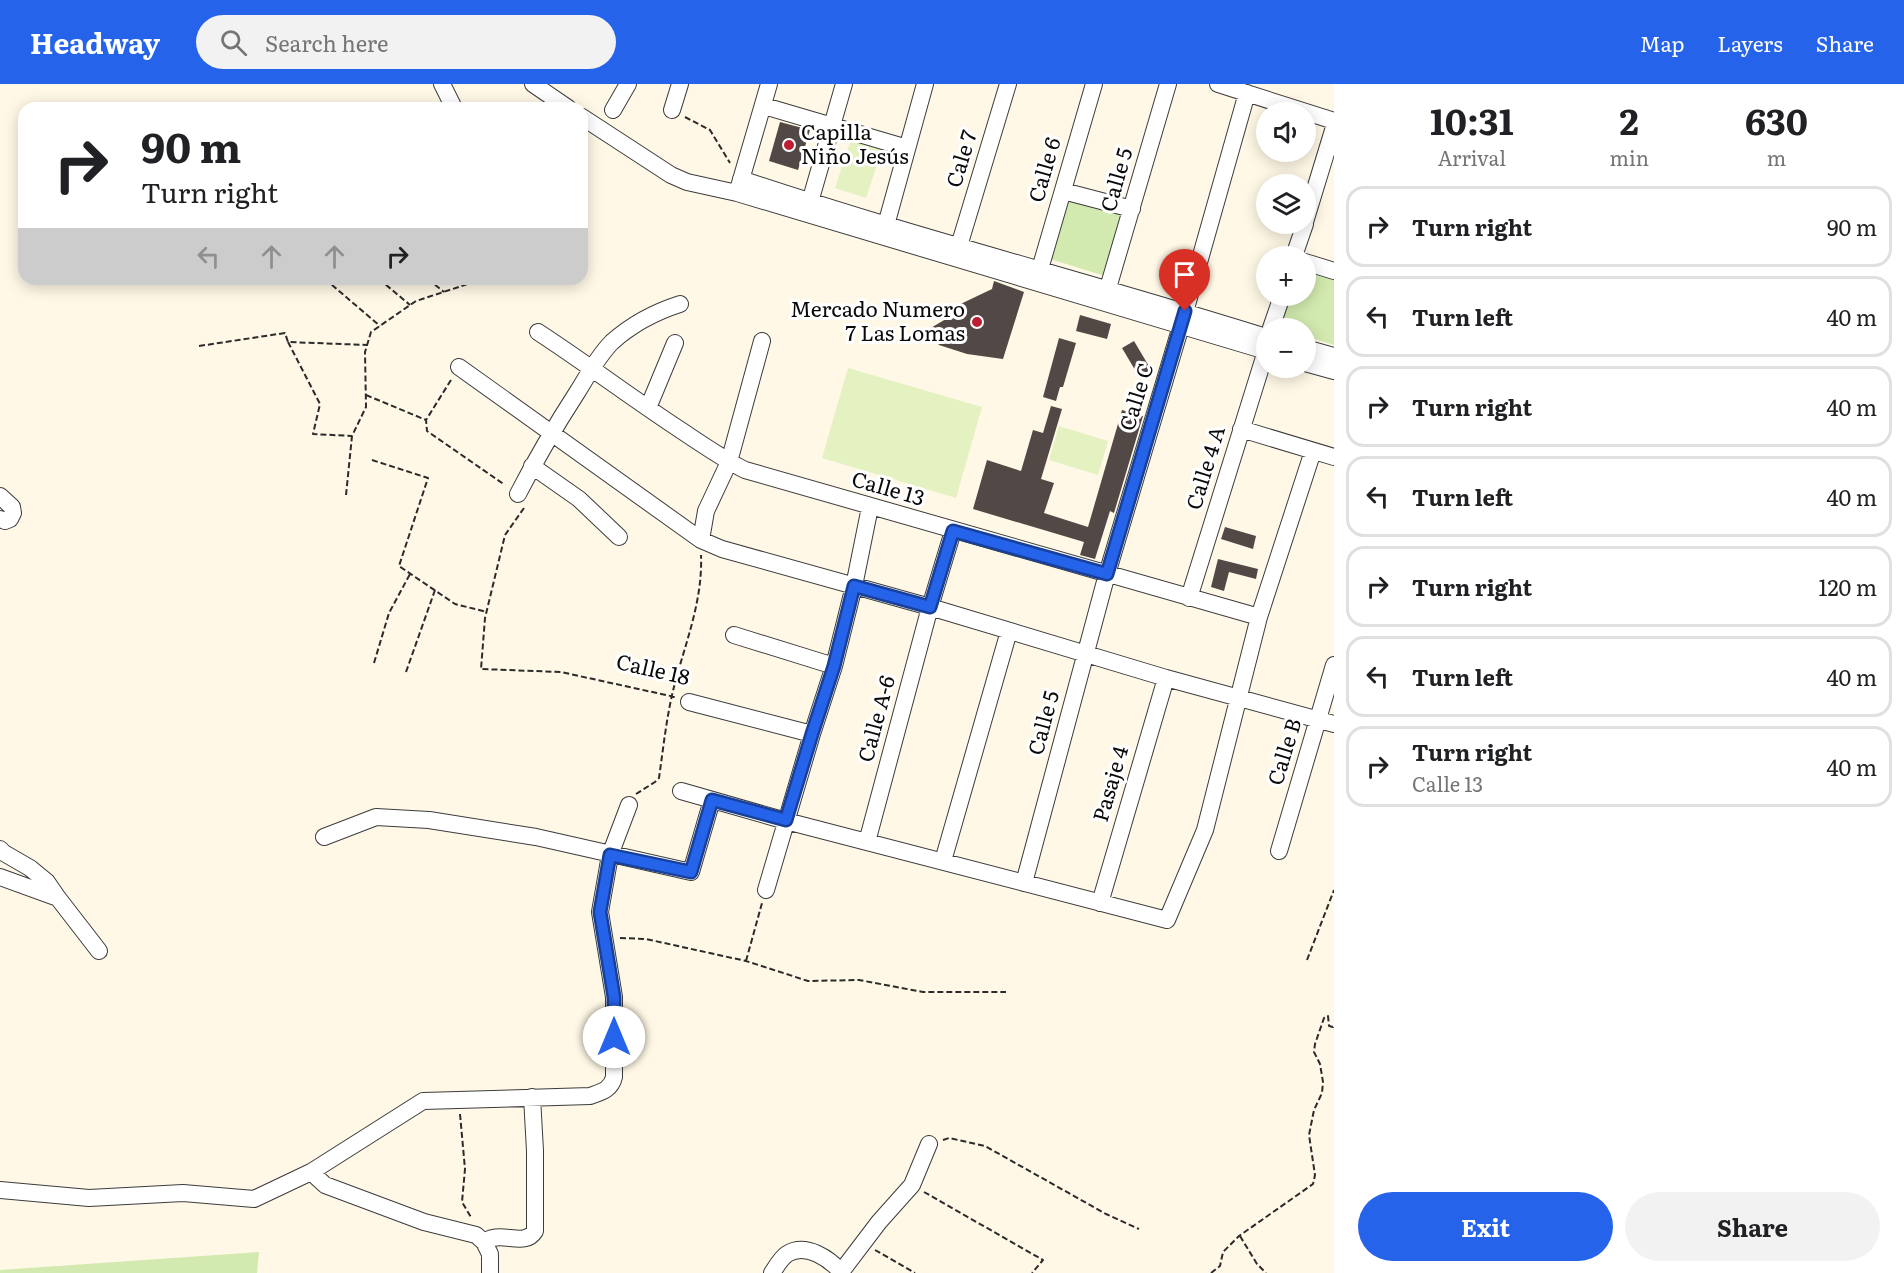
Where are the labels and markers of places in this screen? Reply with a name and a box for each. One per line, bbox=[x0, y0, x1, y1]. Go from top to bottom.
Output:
place label: Capilla Niño Jesús bbox=[801, 115, 909, 170]
marker: Capilla Niño Jesús bbox=[782, 138, 796, 152]
pin bbox=[1159, 249, 1210, 311]
place label: Mercado Numero 7 Las Lomas bbox=[790, 292, 965, 347]
marker: Mercado Numero 7 Las Lomas bbox=[970, 315, 984, 329]

